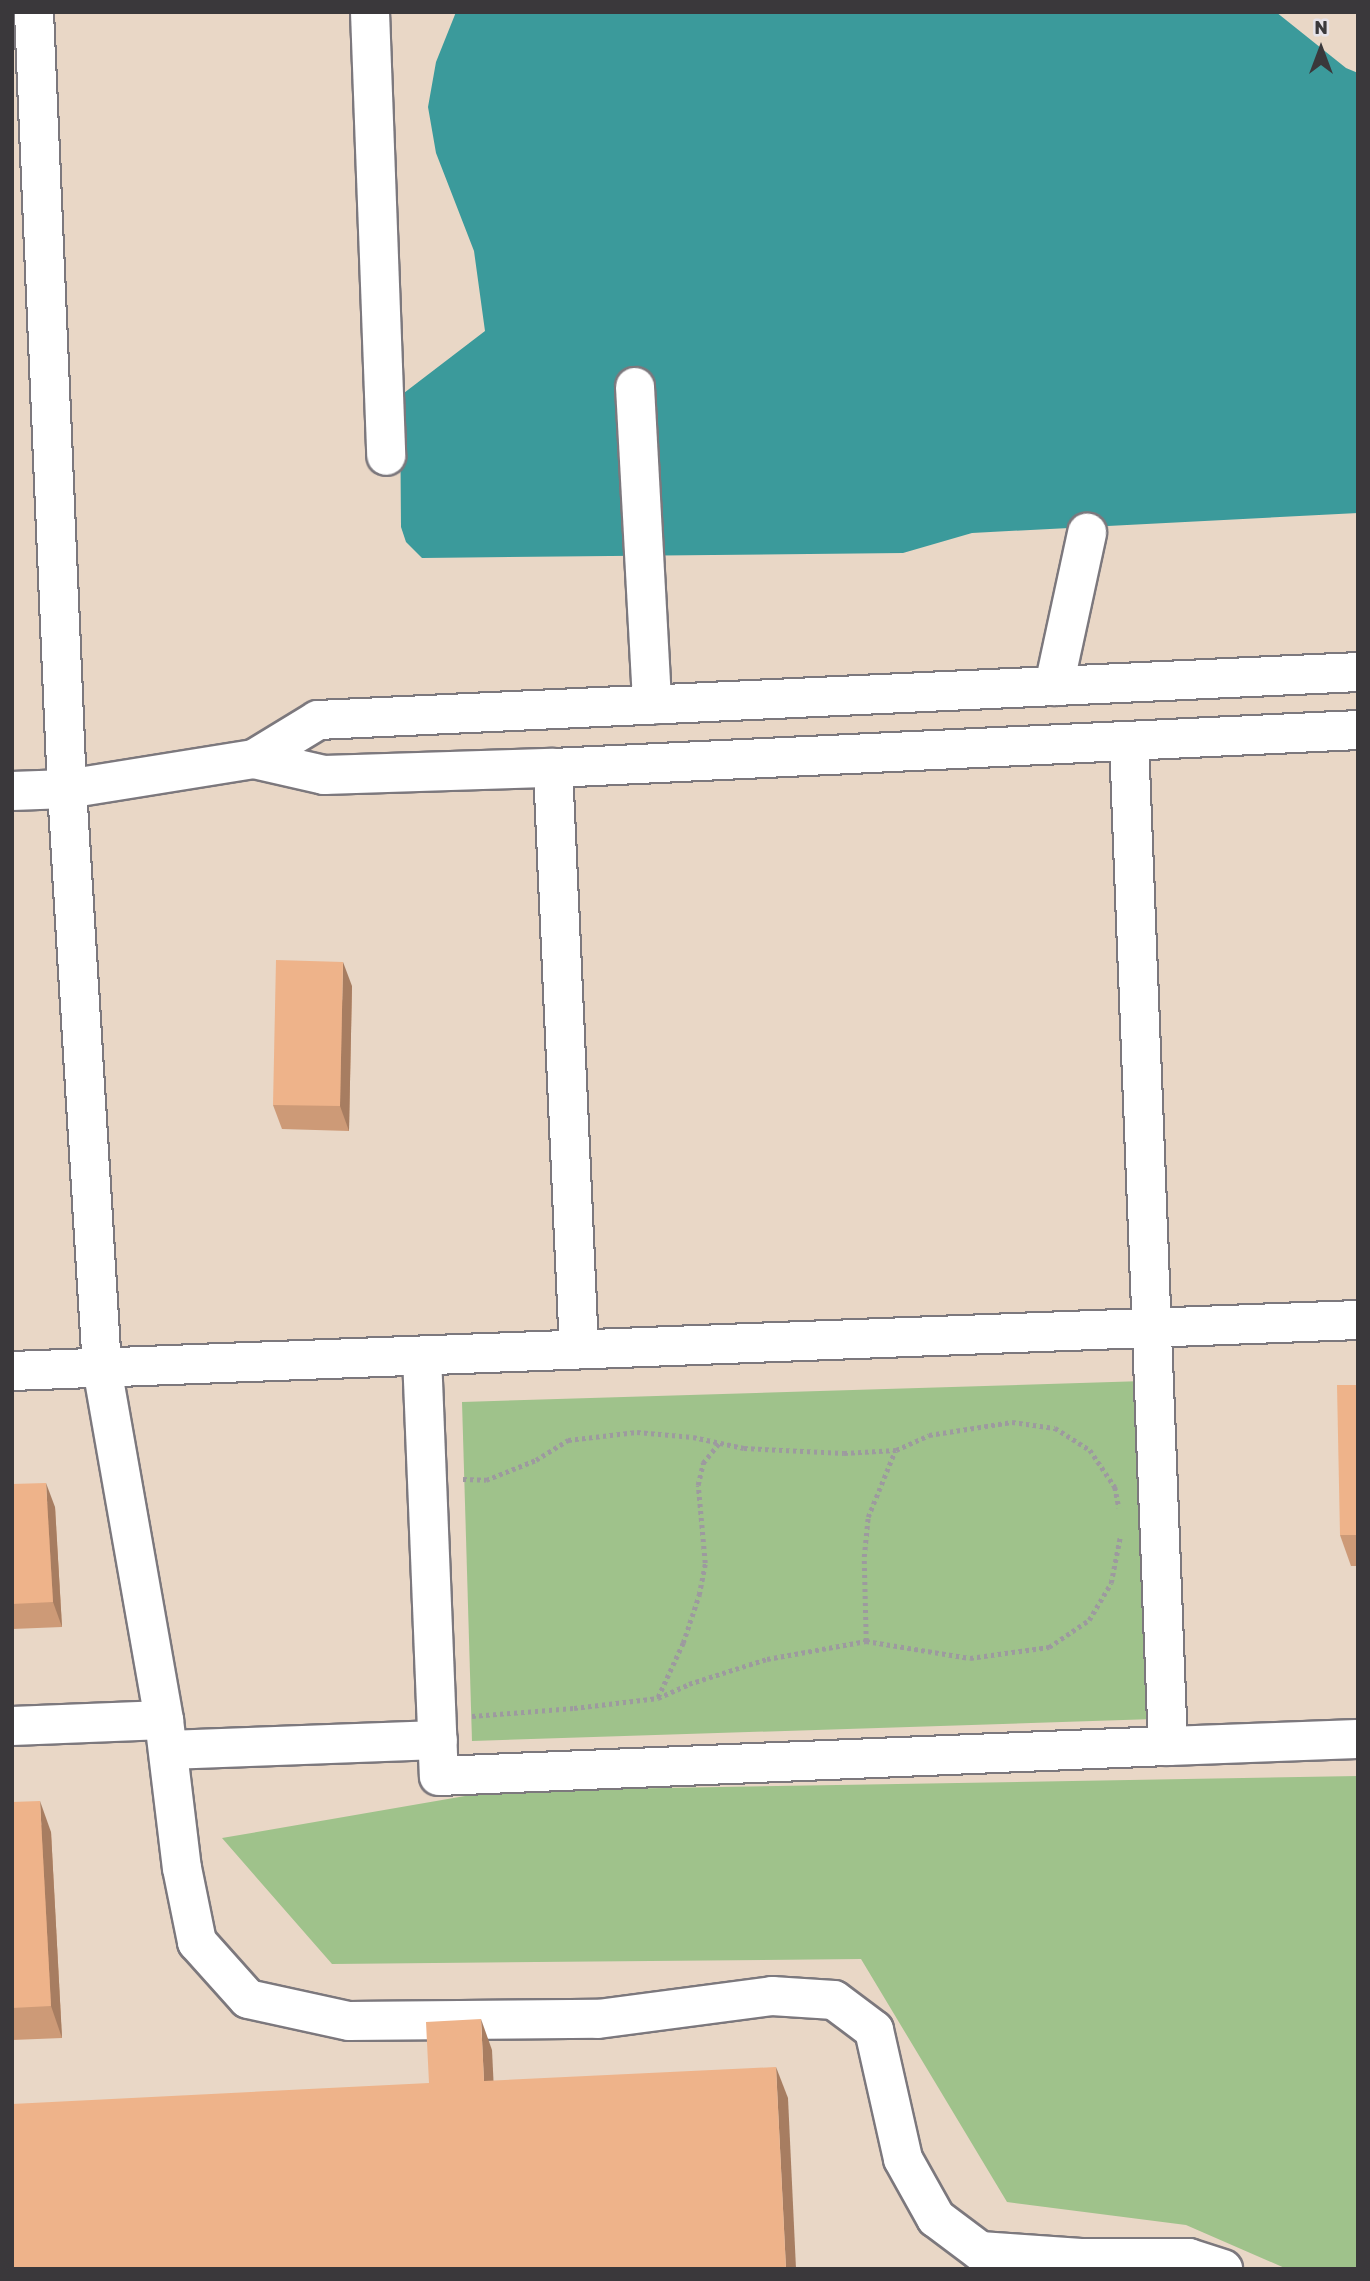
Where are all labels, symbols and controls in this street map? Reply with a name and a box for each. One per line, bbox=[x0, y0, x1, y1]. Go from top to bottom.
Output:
north arrow bbox=[1286, 14, 1356, 84]
text: N bbox=[1314, 16, 1328, 39]

